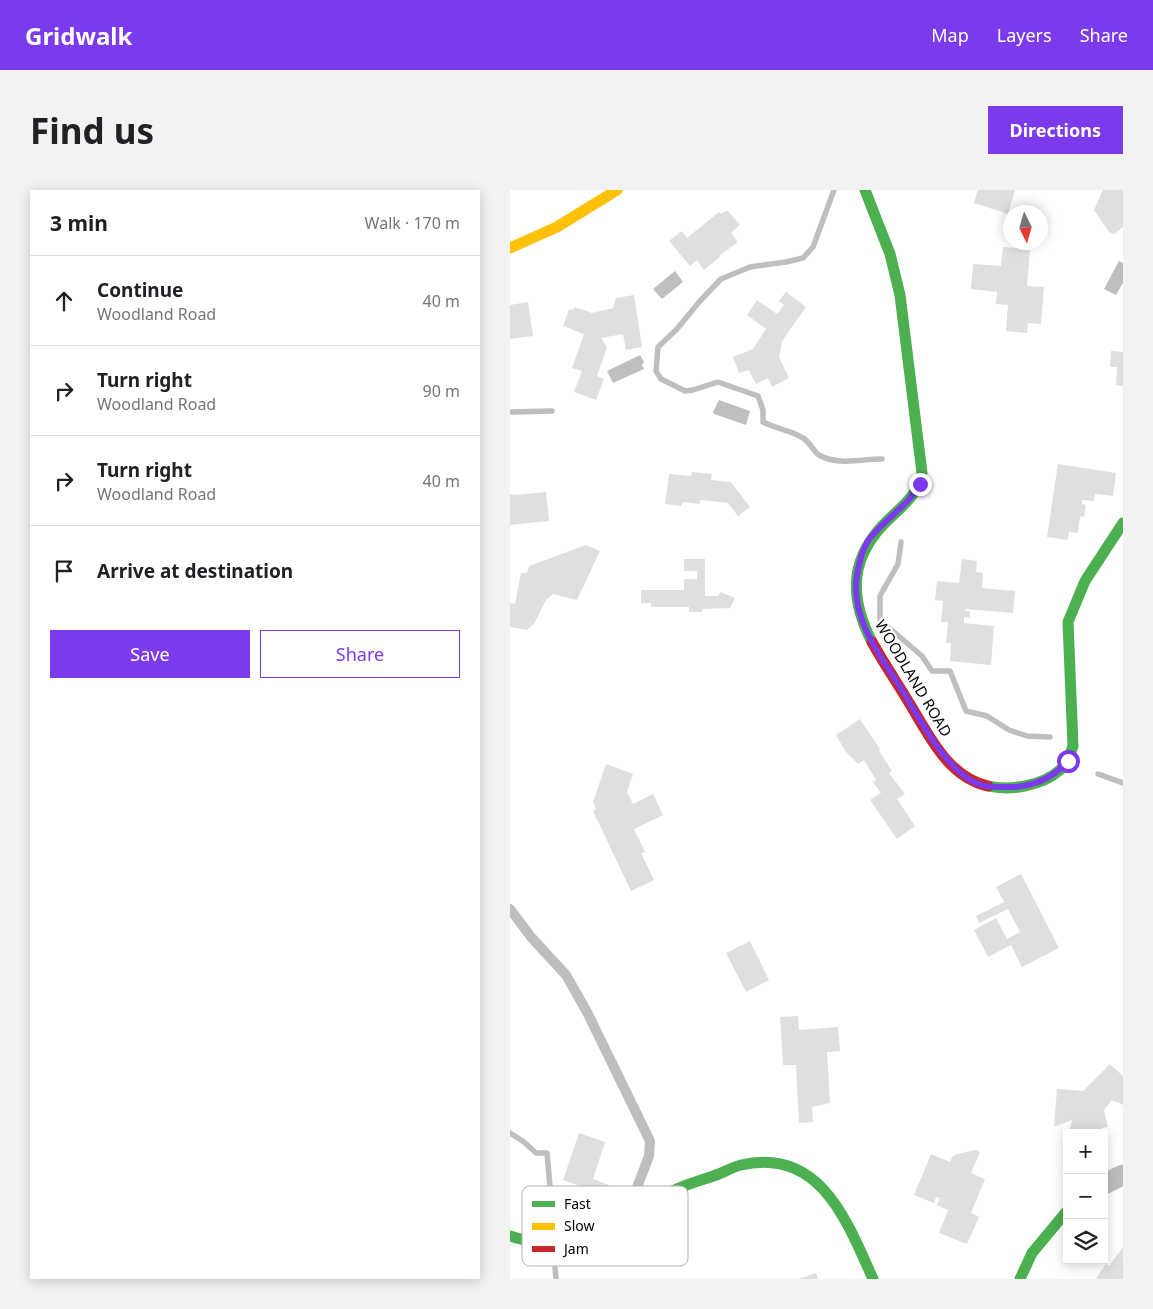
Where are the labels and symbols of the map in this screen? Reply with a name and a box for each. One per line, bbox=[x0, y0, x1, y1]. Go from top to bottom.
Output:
north arrow bbox=[1003, 205, 1048, 250]
route end bbox=[909, 473, 932, 496]
street label: WOODLAND ROAD bbox=[871, 616, 957, 740]
route start bbox=[1057, 750, 1080, 773]
legend bbox=[522, 1186, 688, 1266]
text: Fast bbox=[564, 1194, 591, 1213]
text: Slow bbox=[564, 1216, 595, 1235]
text: Jam bbox=[562, 1239, 589, 1258]

